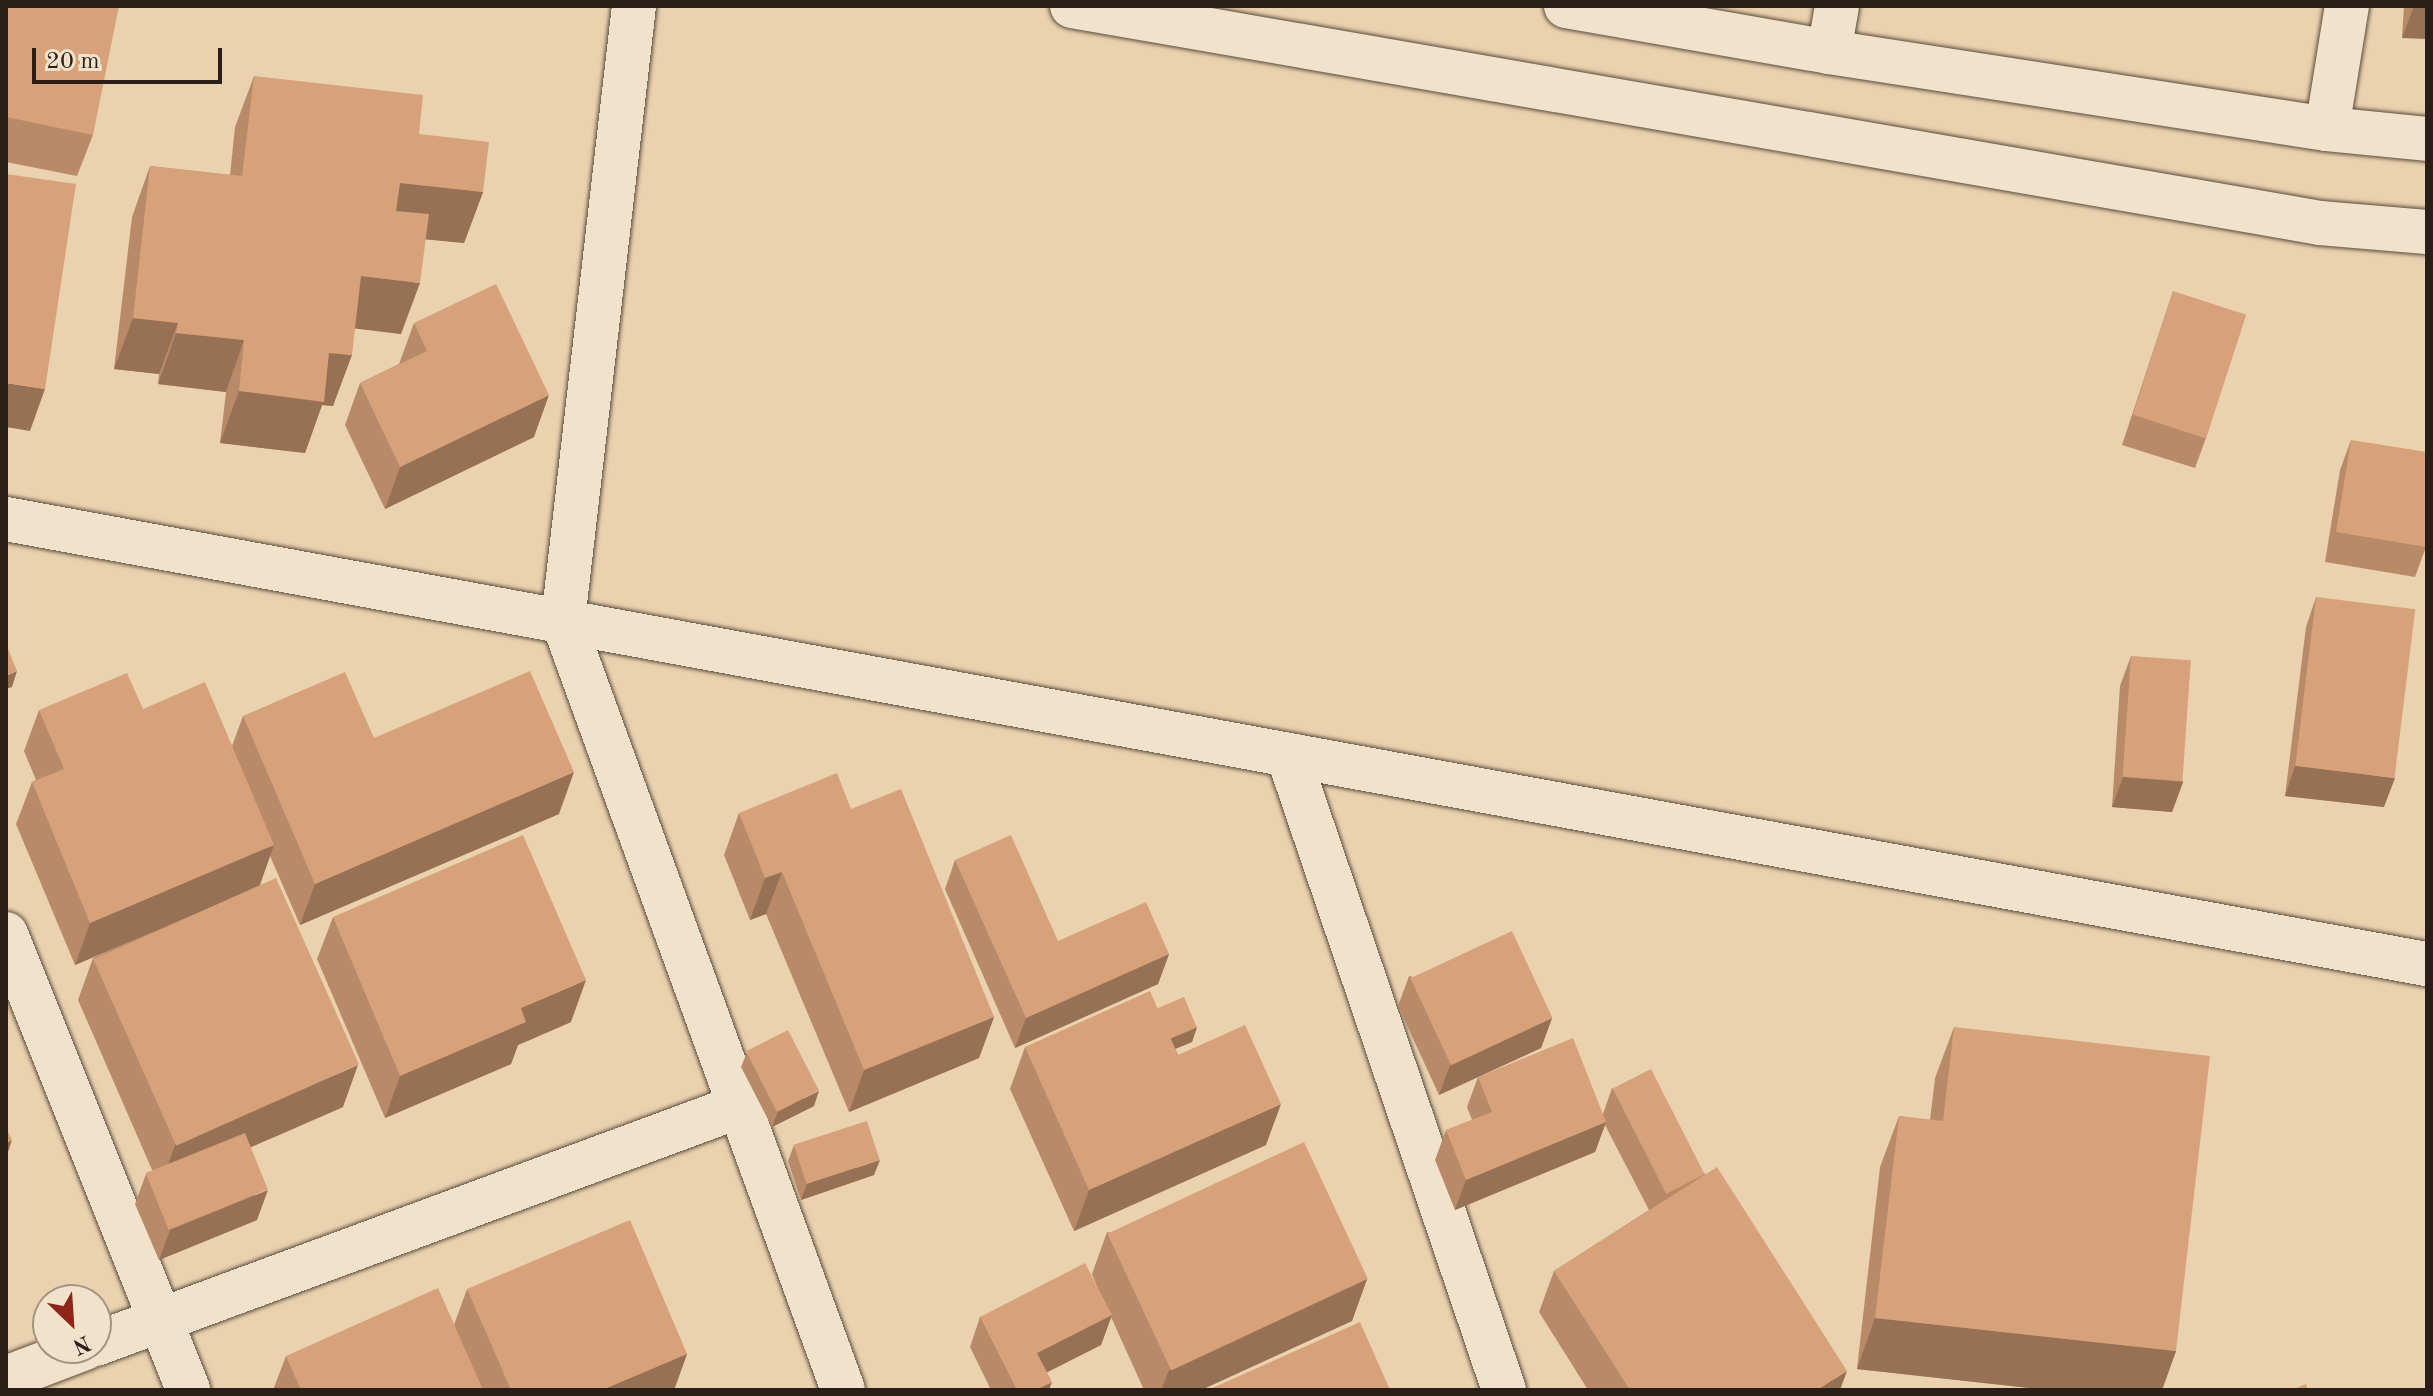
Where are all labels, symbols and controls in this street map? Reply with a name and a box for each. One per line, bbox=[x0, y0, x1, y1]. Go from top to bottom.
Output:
scale bar bbox=[36, 32, 226, 82]
text: 20 m bbox=[46, 50, 100, 74]
north arrow bbox=[32, 1284, 112, 1364]
text: N bbox=[69, 1330, 94, 1357]

